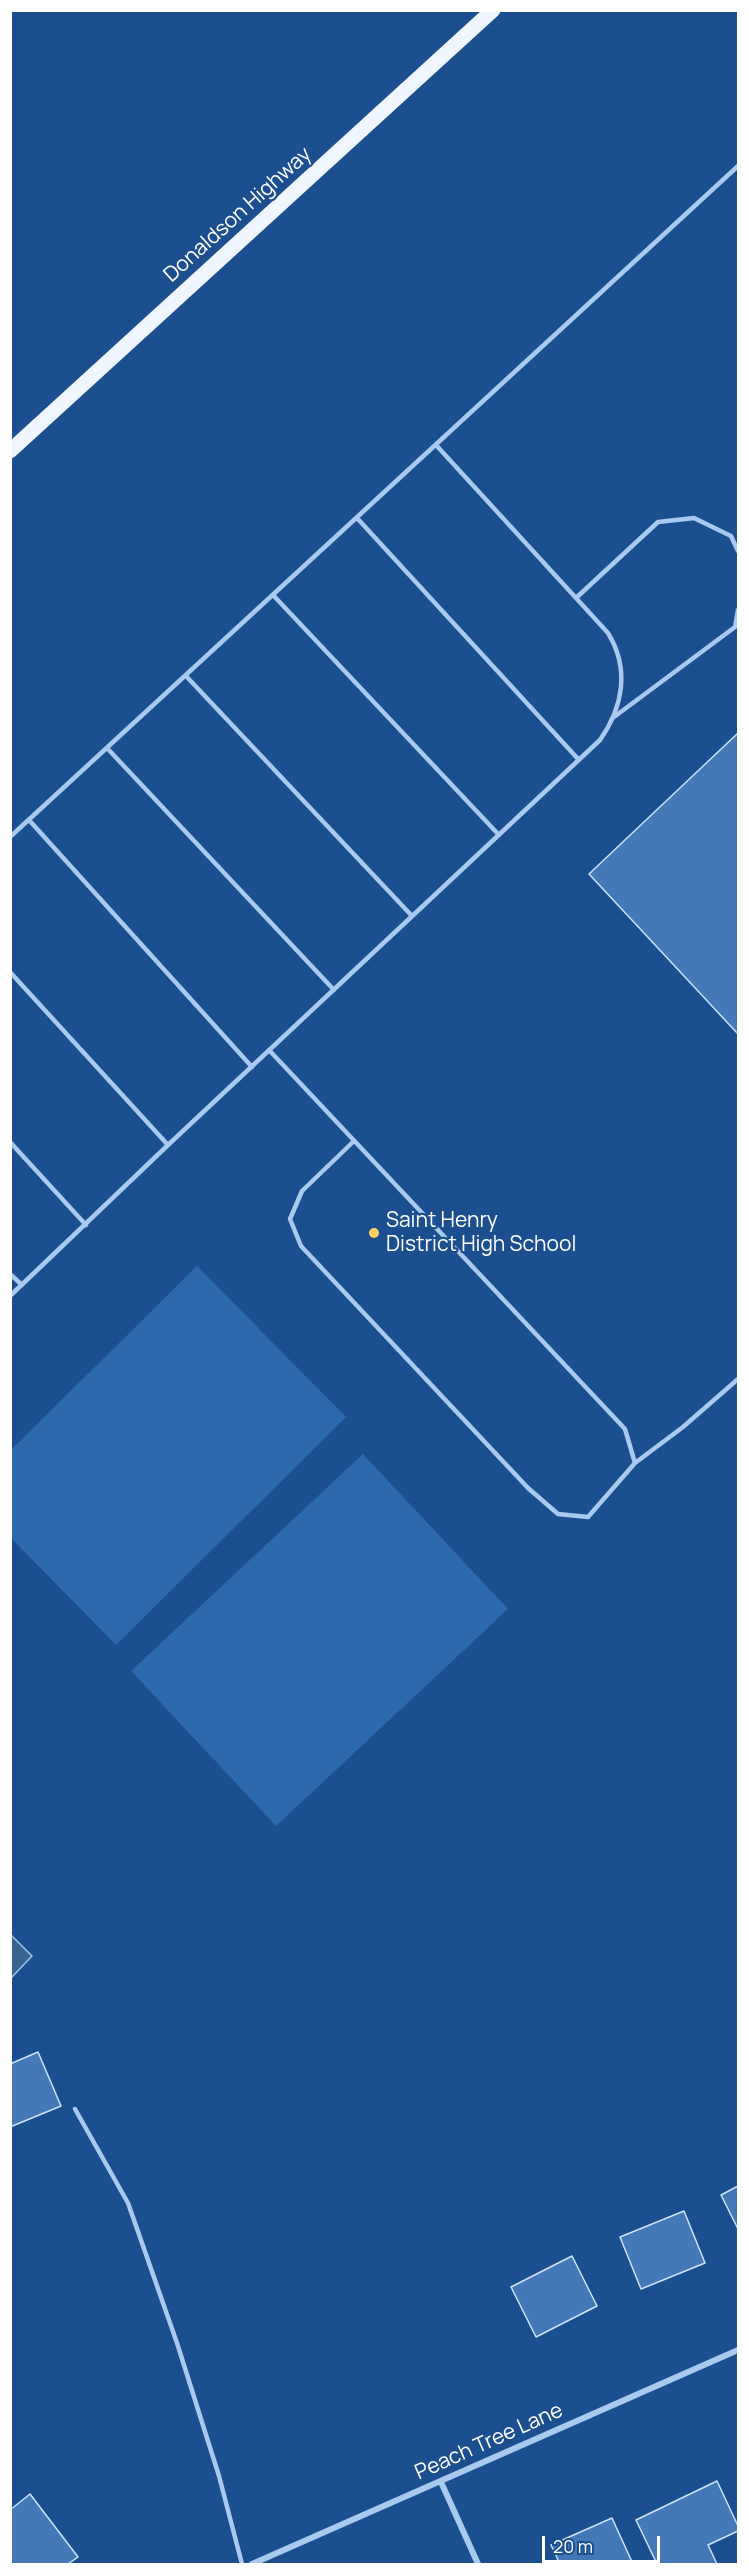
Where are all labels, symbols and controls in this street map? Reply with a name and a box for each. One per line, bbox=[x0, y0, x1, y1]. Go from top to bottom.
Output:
street label: Donaldson Highway bbox=[159, 142, 317, 288]
place label: Saint Henry District High School bbox=[386, 1208, 576, 1258]
marker: Saint Henry District High School bbox=[367, 1226, 381, 1240]
street label: Peach Tree Lane bbox=[411, 2398, 567, 2486]
scale bar bbox=[545, 2524, 664, 2562]
text: 20 m bbox=[553, 2534, 593, 2558]

